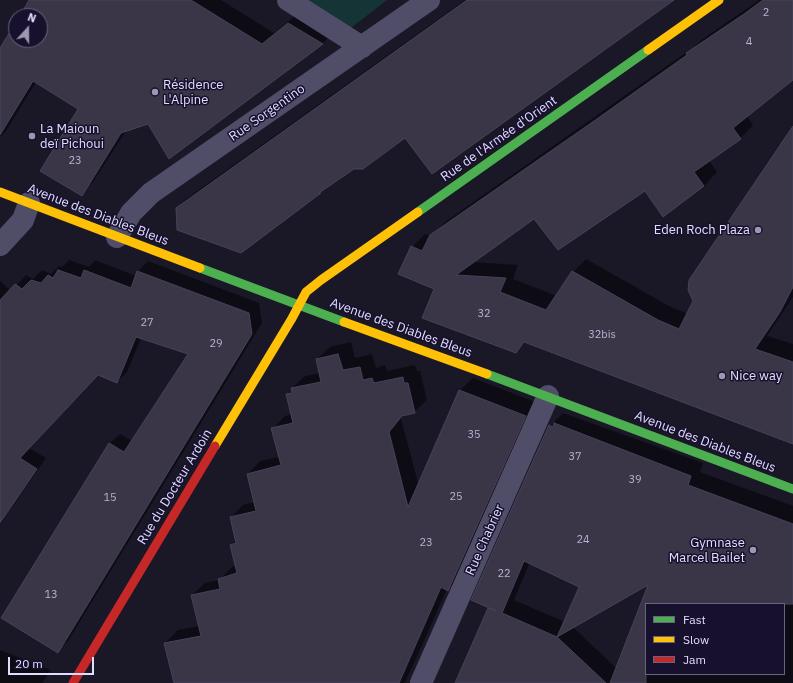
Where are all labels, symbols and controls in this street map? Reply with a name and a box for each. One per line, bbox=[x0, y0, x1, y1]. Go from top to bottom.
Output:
house number: 2 bbox=[763, 6, 769, 20]
north arrow bbox=[8, 8, 48, 48]
text: N bbox=[26, 10, 38, 26]
house number: 4 bbox=[746, 35, 752, 49]
place label: Résidence L'Alpine bbox=[163, 77, 224, 108]
street label: Rue Sorgentino bbox=[226, 81, 308, 145]
marker: Résidence L'Alpine bbox=[150, 87, 160, 97]
street label: Rue de l'Armée d'Orient bbox=[438, 93, 560, 185]
place label: La Maioun deï Pichoui bbox=[40, 121, 104, 152]
marker: La Maioun deï Pichoui bbox=[27, 131, 37, 141]
house number: 23 bbox=[68, 154, 82, 168]
street label: Avenue des Diables Bleus bbox=[25, 181, 171, 249]
place label: Eden Roch Plaza bbox=[654, 222, 750, 238]
marker: Eden Roch Plaza bbox=[753, 225, 763, 235]
street label: Avenue des Diables Bleus bbox=[328, 295, 474, 361]
house number: 32 bbox=[477, 307, 491, 321]
house number: 27 bbox=[140, 316, 154, 330]
house number: 32bis bbox=[588, 328, 616, 342]
house number: 29 bbox=[209, 337, 223, 351]
place label: Nice way bbox=[730, 368, 782, 384]
marker: Nice way bbox=[717, 371, 727, 381]
street label: Avenue des Diables Bleus bbox=[632, 408, 778, 476]
street label: Rue du Docteur Ardoin bbox=[134, 426, 216, 548]
house number: 35 bbox=[467, 428, 481, 442]
house number: 37 bbox=[568, 450, 582, 464]
house number: 39 bbox=[628, 473, 642, 487]
house number: 25 bbox=[449, 490, 463, 504]
house number: 15 bbox=[103, 491, 117, 505]
street label: Rue Chabrier bbox=[462, 502, 508, 578]
house number: 24 bbox=[576, 533, 590, 547]
place label: Gymnase Marcel Bailet bbox=[669, 535, 745, 566]
house number: 23 bbox=[419, 536, 433, 550]
marker: Gymnase Marcel Bailet bbox=[748, 545, 758, 555]
house number: 22 bbox=[497, 567, 511, 581]
house number: 13 bbox=[44, 588, 58, 602]
legend bbox=[645, 603, 785, 675]
text: Fast bbox=[683, 612, 706, 627]
text: Slow bbox=[683, 632, 709, 647]
scale bar bbox=[10, 649, 96, 675]
text: Jam bbox=[683, 652, 706, 667]
text: 20 m bbox=[15, 656, 43, 671]

